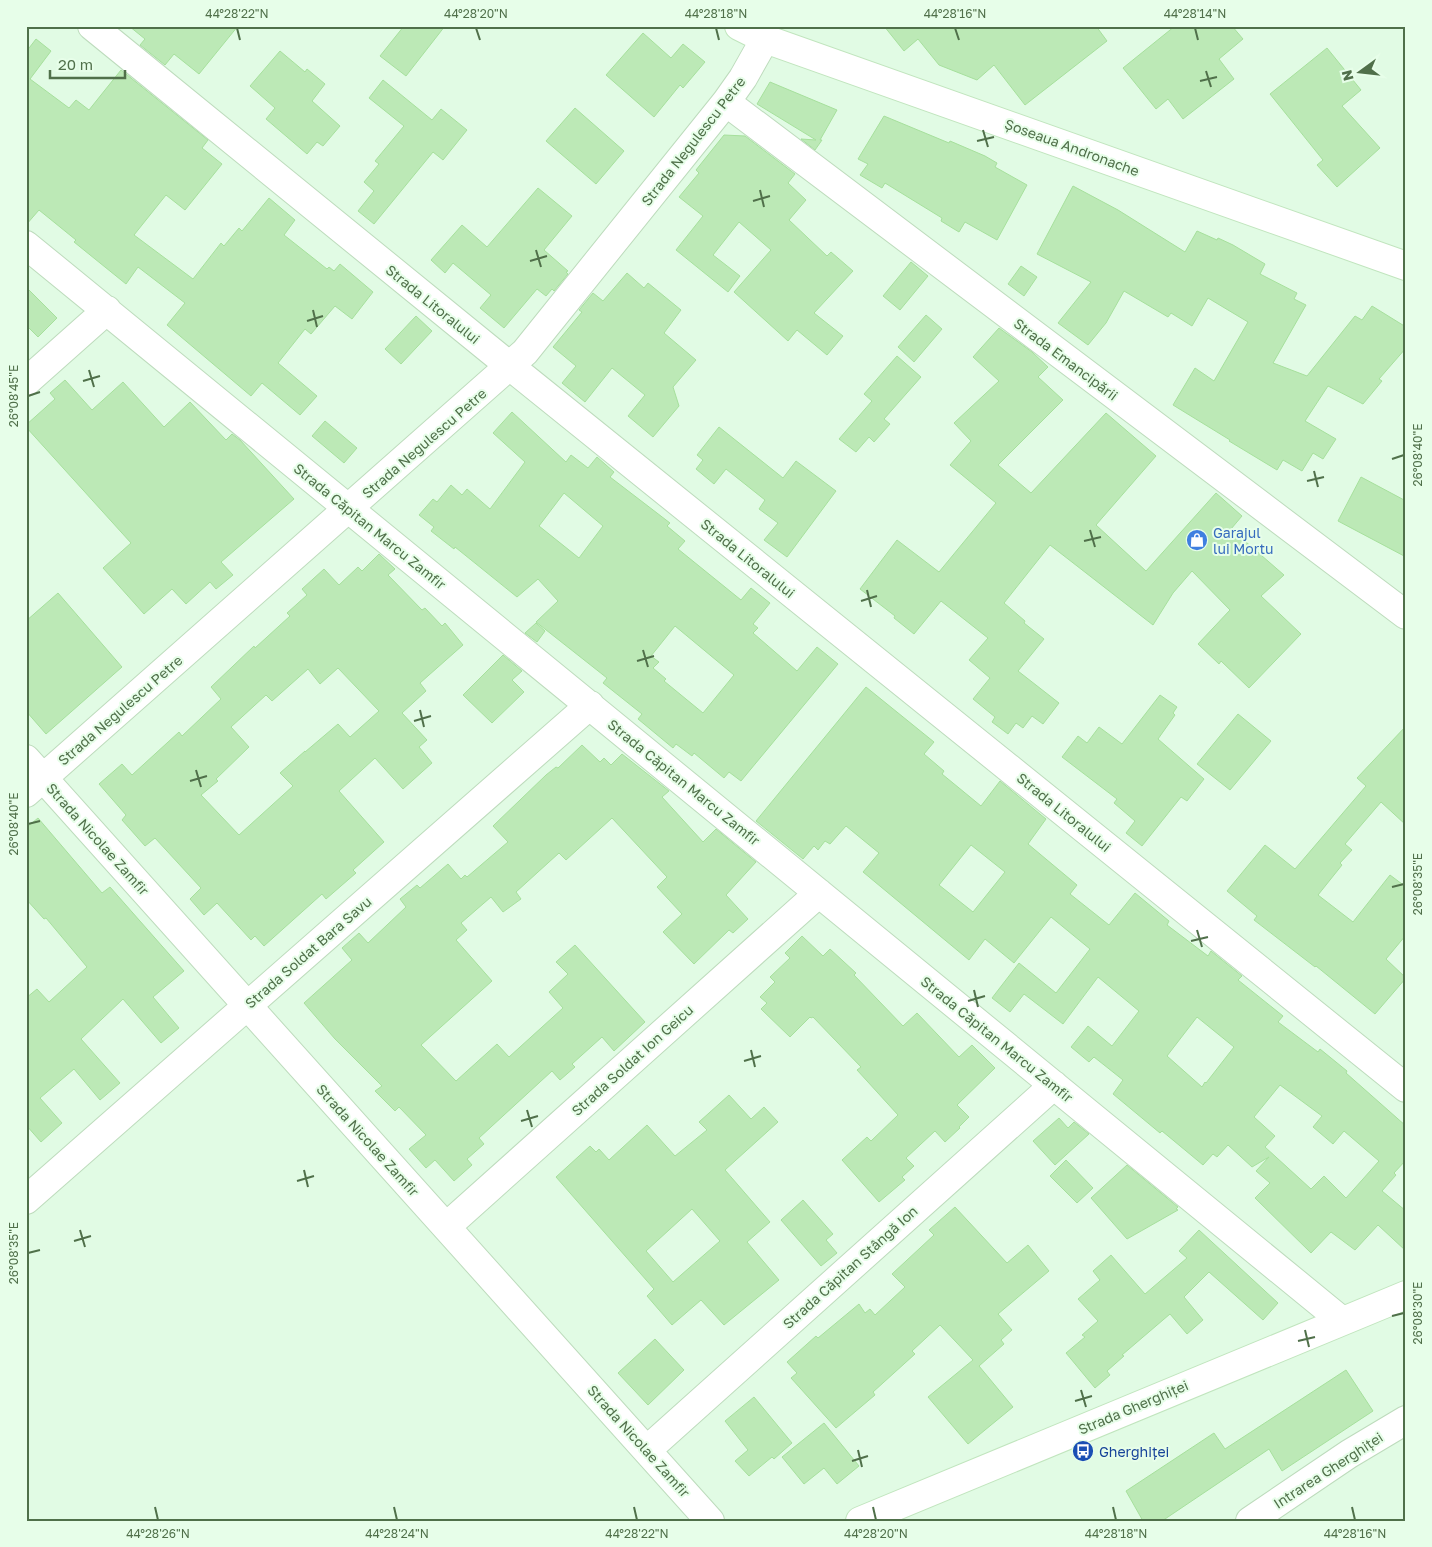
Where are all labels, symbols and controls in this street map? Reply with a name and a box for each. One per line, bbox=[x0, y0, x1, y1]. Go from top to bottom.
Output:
text: 44°28'22"N bbox=[205, 6, 269, 21]
text: 44°28'20"N bbox=[444, 6, 508, 21]
text: 44°28'18"N bbox=[685, 6, 747, 21]
text: 44°28'16"N bbox=[924, 6, 986, 21]
text: 44°28'14"N bbox=[1164, 6, 1226, 21]
scale bar bbox=[50, 48, 125, 80]
north arrow bbox=[1334, 48, 1384, 98]
text: 20 m bbox=[58, 55, 93, 73]
text: N bbox=[1337, 68, 1357, 83]
street label: Strada Negulescu Petre bbox=[637, 73, 749, 209]
street label: Șoseaua Andronache bbox=[1002, 115, 1142, 179]
street label: Strada Litoralului bbox=[383, 261, 483, 347]
street label: Strada Emancipării bbox=[1011, 314, 1121, 404]
text: 26°08'45"E bbox=[6, 365, 21, 427]
street label: Strada Negulescu Petre bbox=[358, 384, 490, 502]
text: 26°08'40"E bbox=[1410, 423, 1425, 487]
street label: Strada Căpitan Marcu Zamfir bbox=[290, 459, 450, 593]
street label: Strada Litoralului bbox=[698, 515, 798, 601]
place label: Garajul lui Mortu bbox=[1213, 524, 1273, 557]
shop icon: Garajul lui Mortu bbox=[1185, 528, 1209, 552]
street label: Strada Negulescu Petre bbox=[54, 651, 186, 769]
street label: Strada Căpitan Marcu Zamfir bbox=[604, 715, 764, 849]
street label: Strada Litoralului bbox=[1014, 769, 1114, 855]
street label: Strada Nicolae Zamfir bbox=[43, 779, 153, 899]
text: 26°08'40"E bbox=[6, 792, 21, 856]
text: 26°08'35"E bbox=[1410, 853, 1425, 915]
street label: Strada Soldat Bara Savu bbox=[241, 893, 375, 1011]
street label: Strada Căpitan Marcu Zamfir bbox=[917, 972, 1077, 1106]
street label: Strada Soldat Ion Geicu bbox=[568, 1001, 696, 1119]
street label: Strada Nicolae Zamfir bbox=[313, 1080, 423, 1200]
street label: Strada Căpitan Stângă Ion bbox=[779, 1202, 921, 1332]
text: 26°08'35"E bbox=[6, 1222, 21, 1284]
text: 26°08'30"E bbox=[1410, 1282, 1425, 1344]
street label: Strada Gherghiței bbox=[1075, 1376, 1191, 1438]
street label: Strada Nicolae Zamfir bbox=[584, 1381, 694, 1501]
street label: Intrarea Gherghiței bbox=[1270, 1428, 1386, 1512]
bus stop icon: Gherghiței bbox=[1071, 1439, 1095, 1463]
place label: Gherghiței bbox=[1099, 1443, 1169, 1460]
text: 44°28'26"N bbox=[126, 1526, 190, 1541]
text: 44°28'24"N bbox=[365, 1526, 429, 1541]
text: 44°28'22"N bbox=[605, 1526, 669, 1541]
text: 44°28'20"N bbox=[844, 1526, 908, 1541]
text: 44°28'18"N bbox=[1085, 1526, 1147, 1541]
text: 44°28'16"N bbox=[1324, 1526, 1386, 1541]

